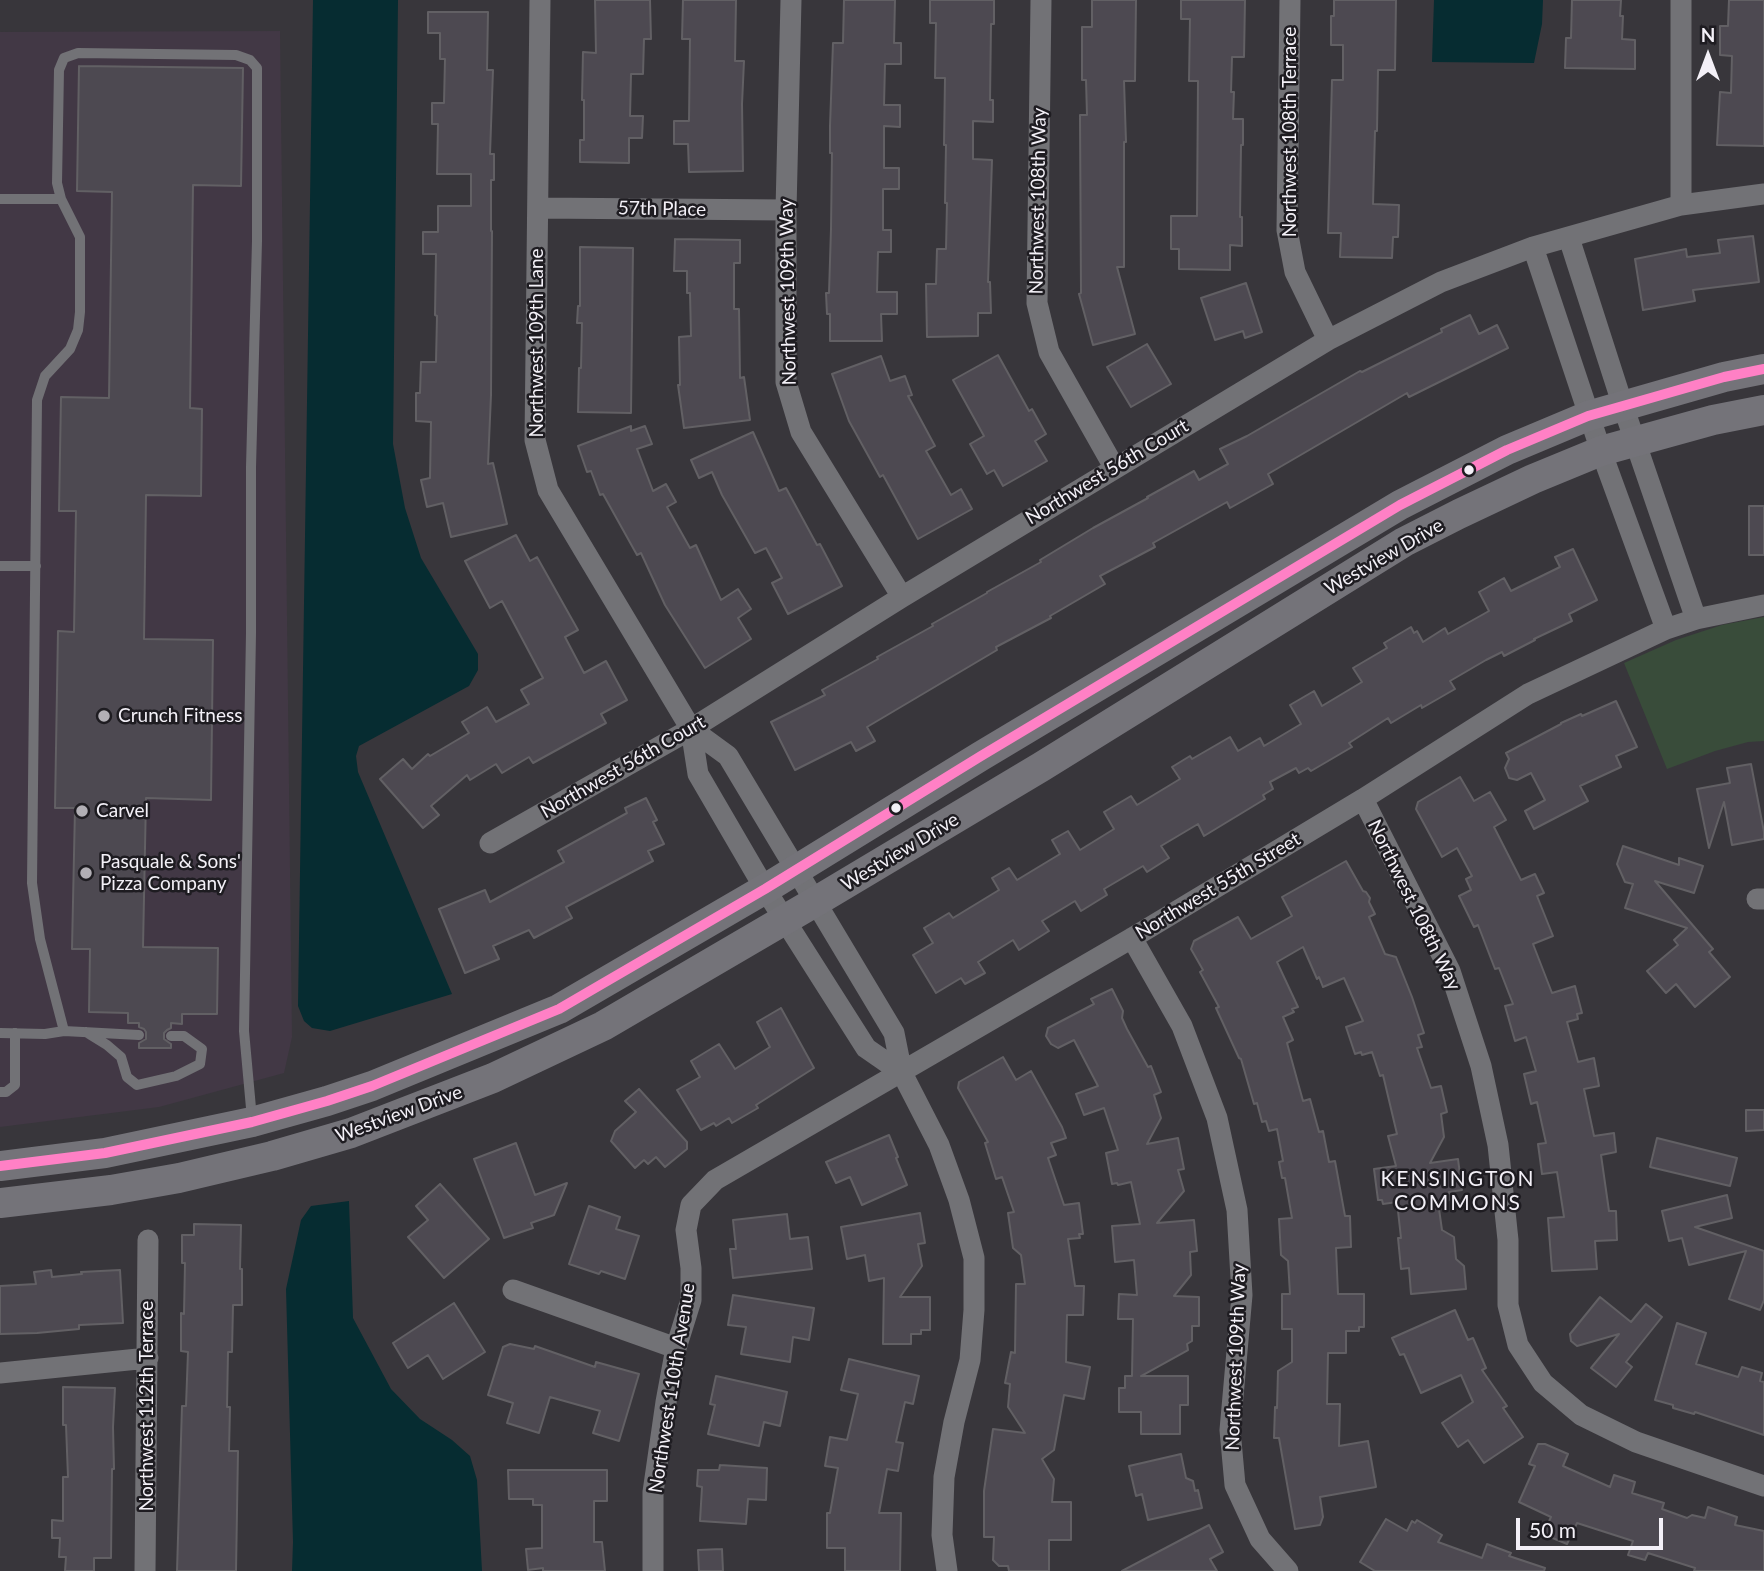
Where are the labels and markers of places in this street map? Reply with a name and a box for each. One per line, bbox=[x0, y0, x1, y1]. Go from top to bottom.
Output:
unlabelled marker bbox=[1462, 463, 1476, 477]
place label: Crunch Fitness bbox=[118, 705, 242, 727]
marker: Crunch Fitness bbox=[96, 708, 112, 724]
place label: Carvel bbox=[96, 800, 149, 822]
unlabelled marker bbox=[889, 801, 903, 815]
marker: Carvel bbox=[74, 803, 90, 819]
place label: Pasquale & Sons' Pizza Company bbox=[100, 851, 241, 895]
marker: Pasquale & Sons' Pizza Company bbox=[78, 865, 94, 881]

